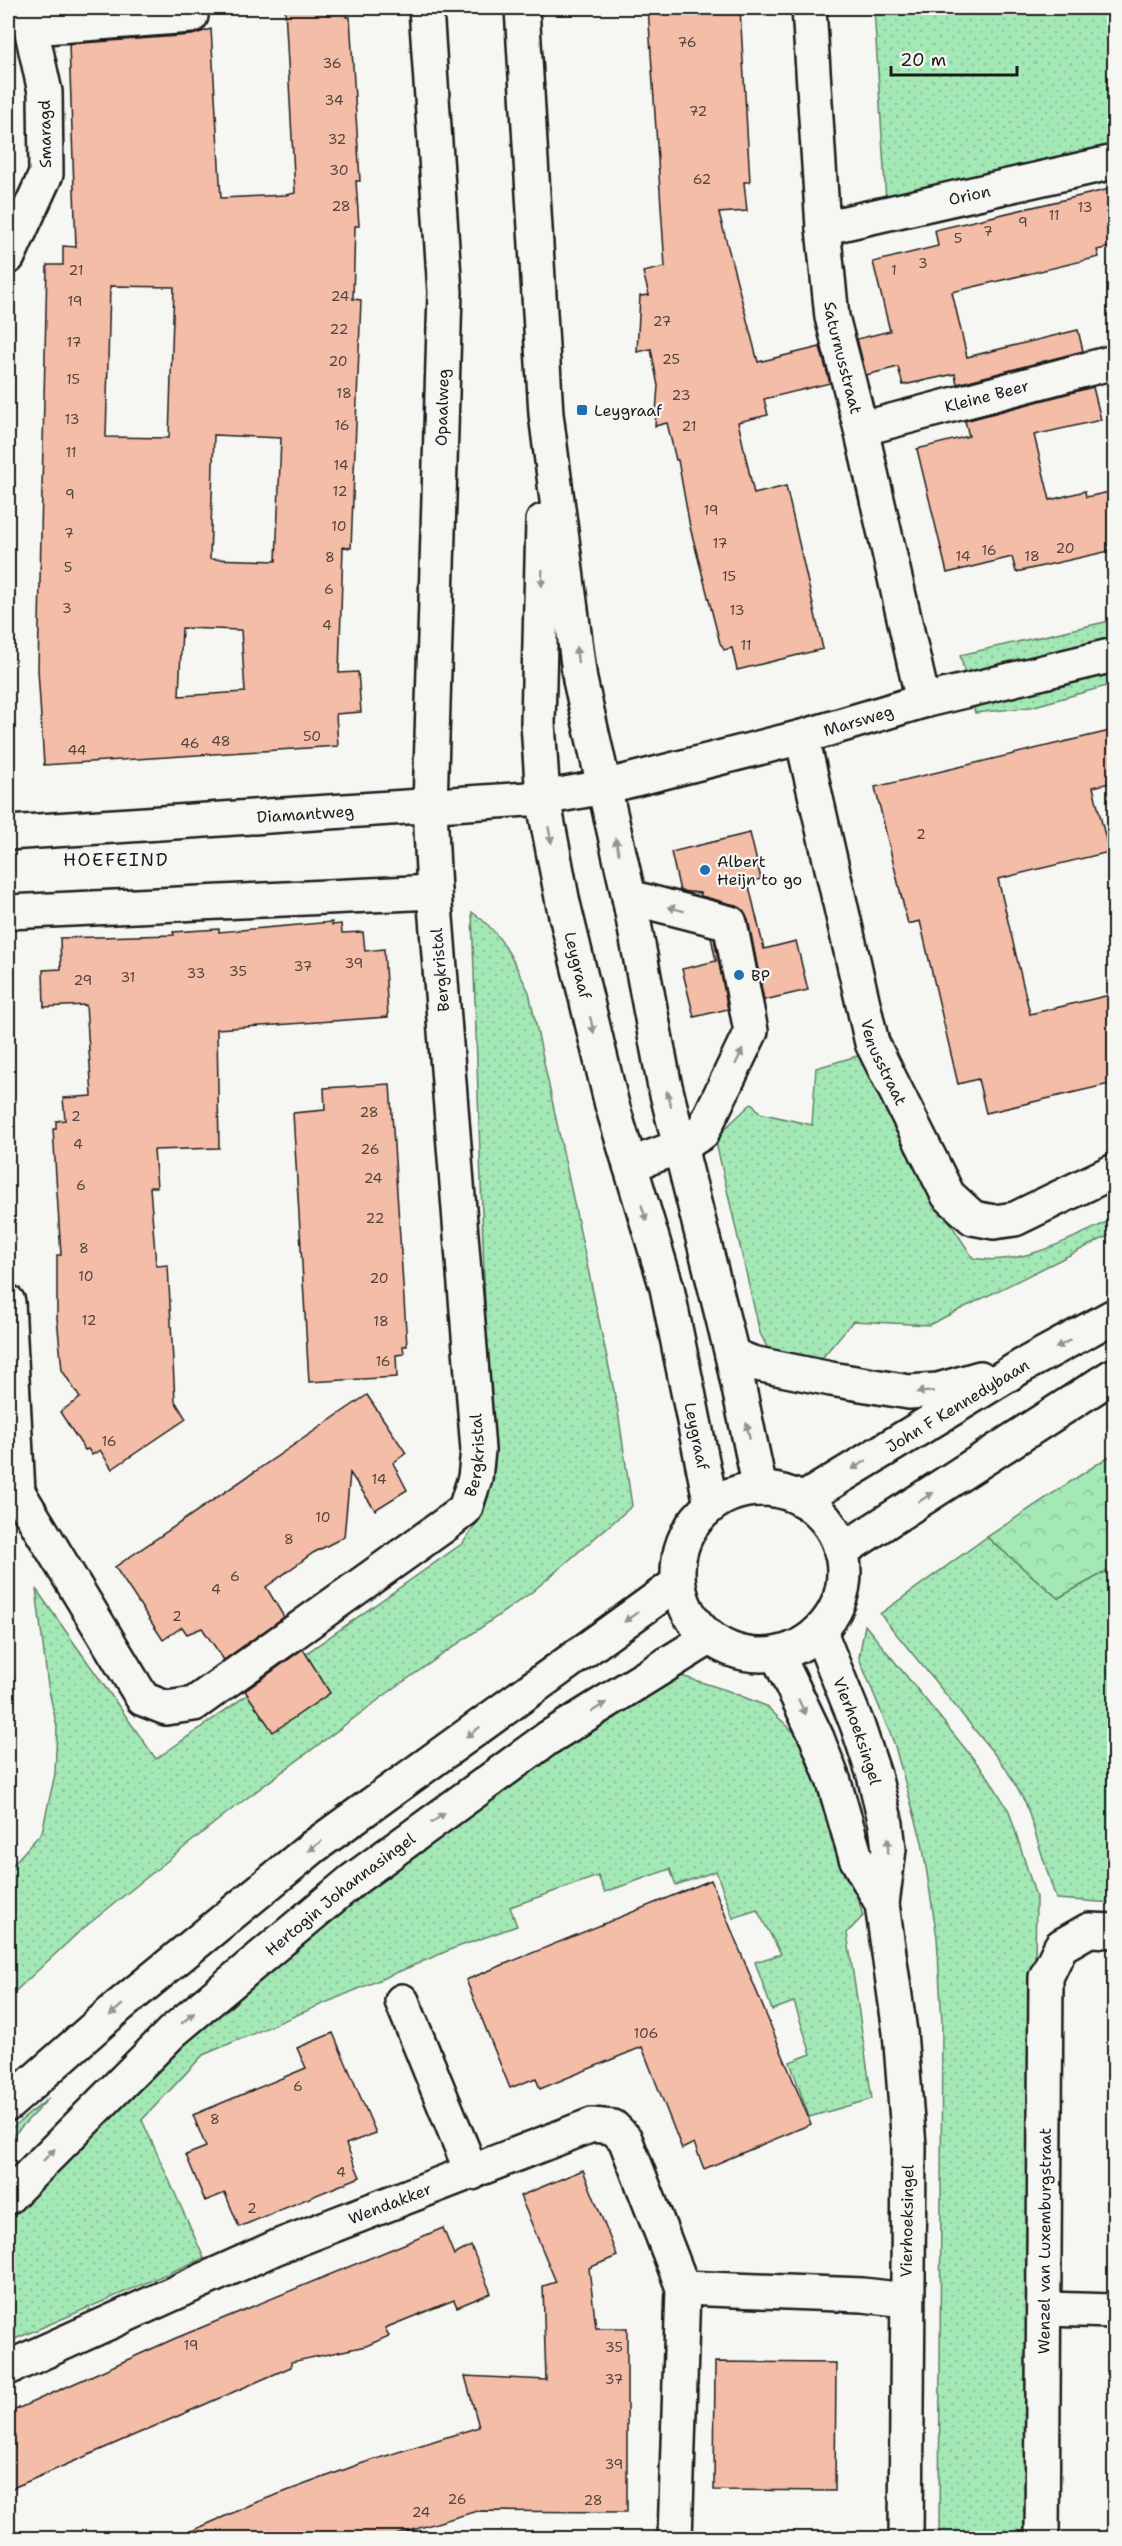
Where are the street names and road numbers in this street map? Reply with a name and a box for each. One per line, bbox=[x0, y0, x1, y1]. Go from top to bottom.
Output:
street label: Smaragd bbox=[34, 100, 56, 168]
street label: Orion bbox=[946, 180, 992, 210]
street label: Saturnusstraat bbox=[820, 301, 867, 416]
street label: Opaalweg bbox=[430, 368, 453, 446]
street label: Kleine Beer bbox=[942, 374, 1031, 417]
street label: Marsweg bbox=[821, 700, 896, 741]
street label: Diamantweg bbox=[256, 800, 355, 827]
street label: Bergkristal bbox=[426, 927, 454, 1013]
street label: Leygraaf bbox=[560, 930, 597, 1002]
street label: Venusstraat bbox=[856, 1017, 912, 1109]
street label: John F Kennedybaan bbox=[882, 1354, 1033, 1457]
street label: Leygraaf bbox=[680, 1400, 714, 1473]
street label: Bergkristal bbox=[459, 1413, 489, 1499]
street label: Vierhoeksingel bbox=[829, 1674, 887, 1787]
street label: Hertogin Johannasingel bbox=[260, 1828, 419, 1960]
street label: Wenzel van Luxemburgstraat bbox=[1033, 2128, 1055, 2354]
street label: Vierhoeksingel bbox=[896, 2164, 918, 2278]
street label: Wendakker bbox=[345, 2178, 434, 2229]

